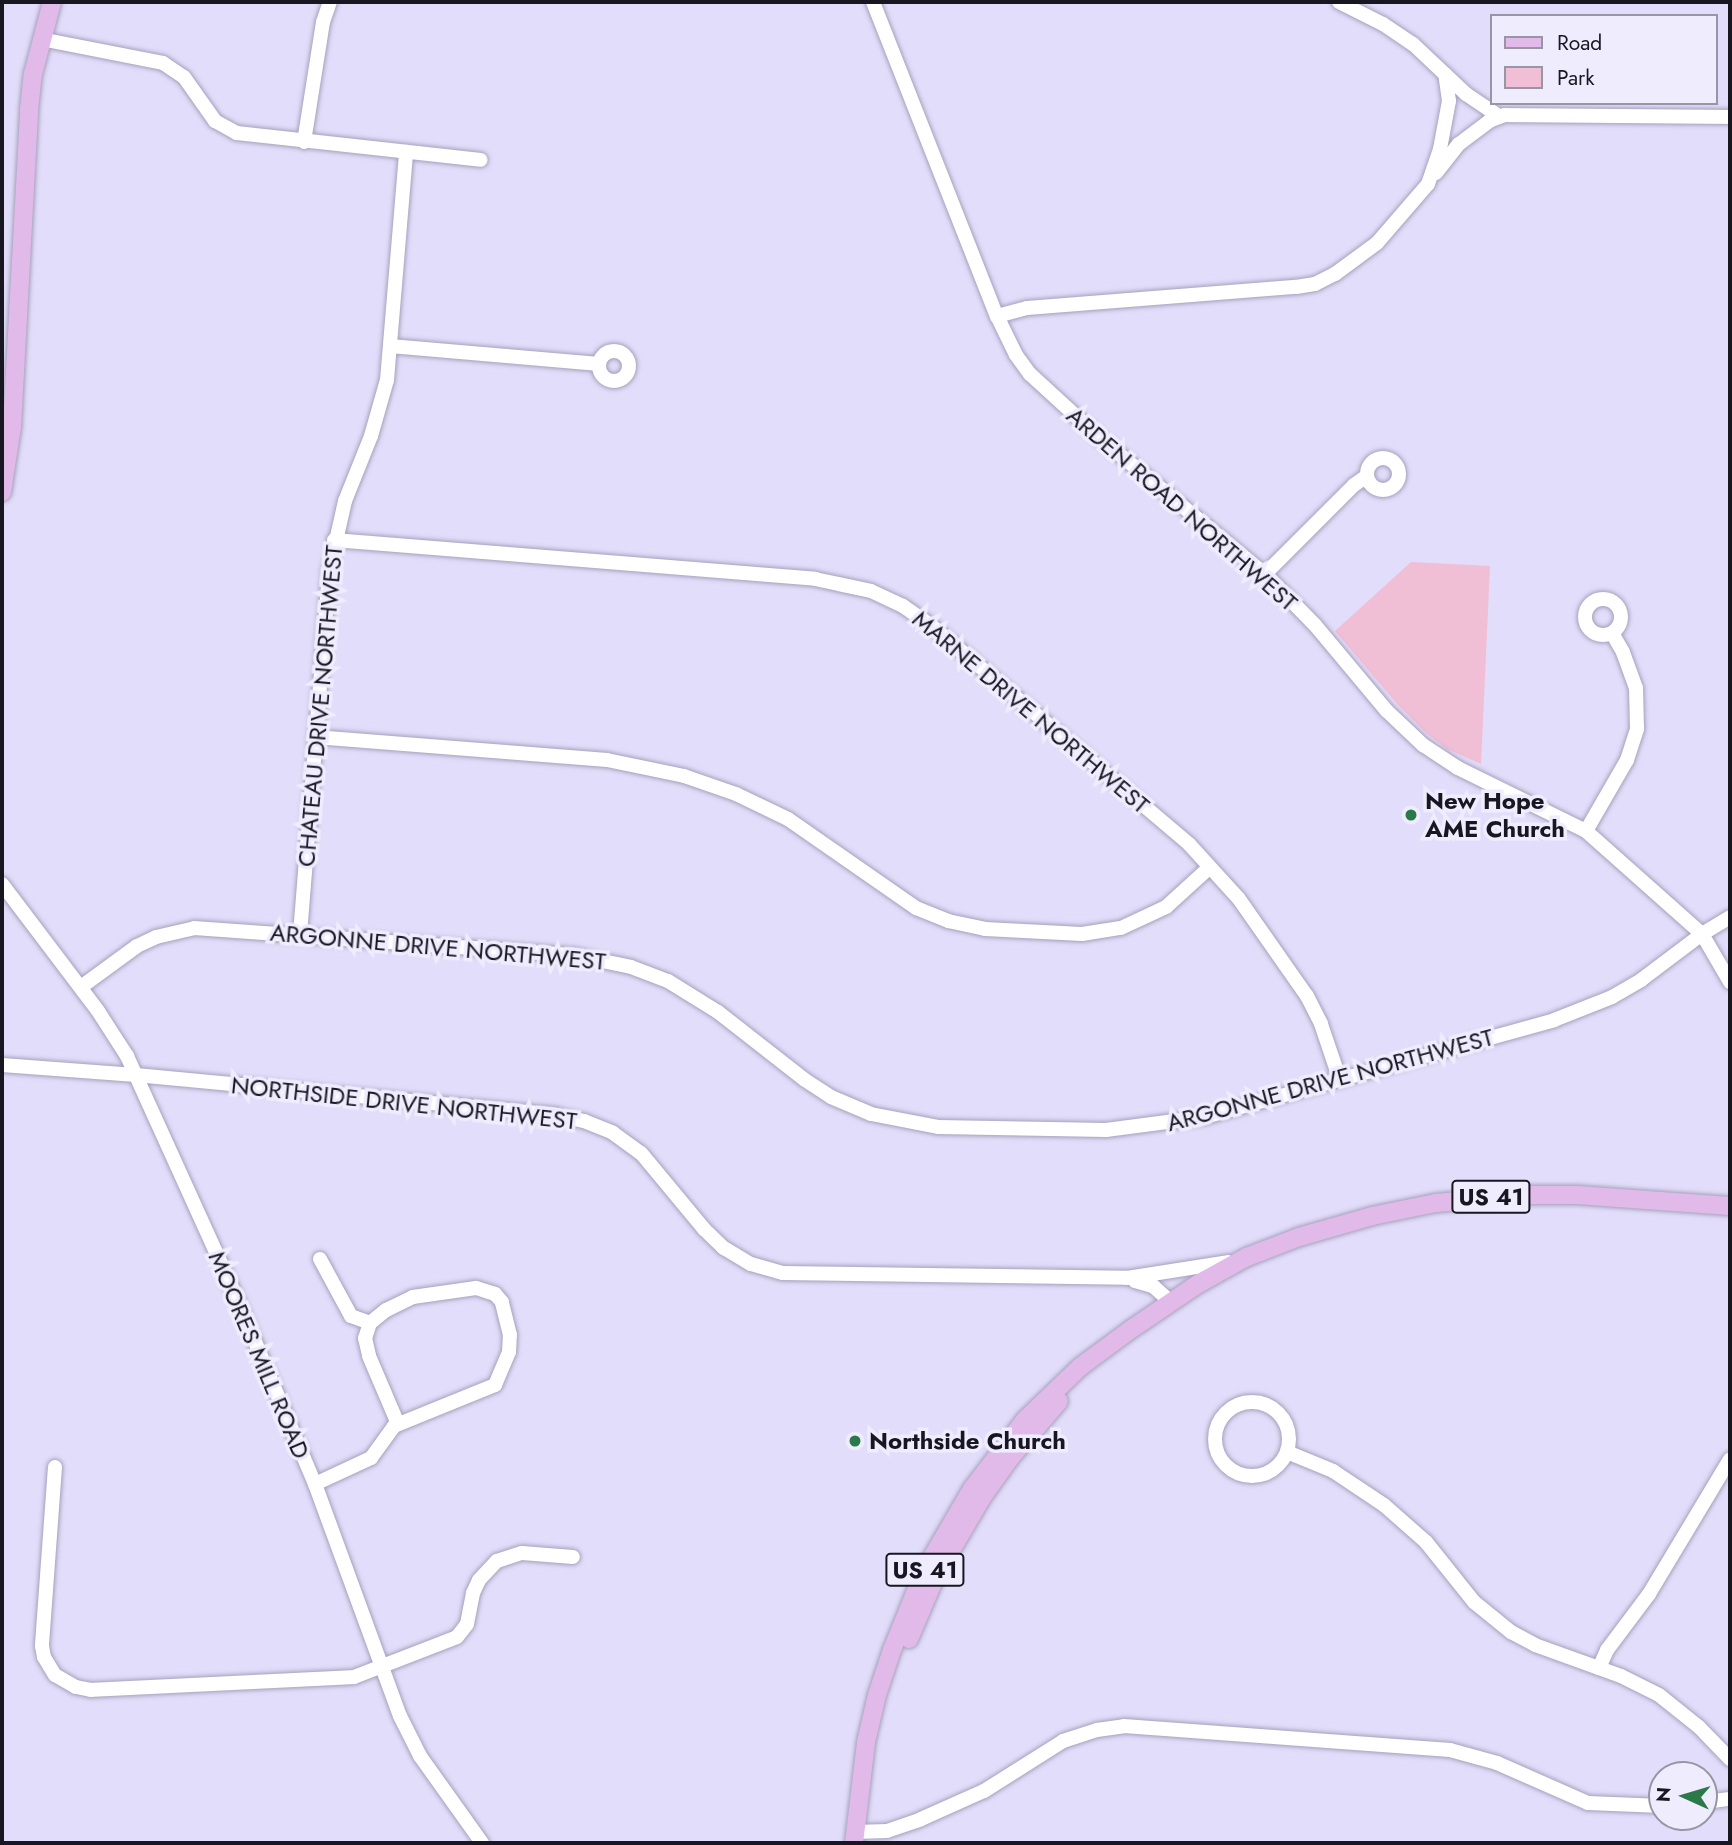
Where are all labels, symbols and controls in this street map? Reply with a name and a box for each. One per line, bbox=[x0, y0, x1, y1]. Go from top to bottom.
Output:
legend bbox=[1490, 14, 1718, 105]
text: Road bbox=[1557, 28, 1602, 58]
text: Park bbox=[1557, 63, 1594, 93]
street label: ARDEN ROAD NORTHWEST bbox=[1061, 401, 1303, 617]
street label: CHATEAU DRIVE NORTHWEST bbox=[292, 544, 348, 868]
street label: MARNE DRIVE NORTHWEST bbox=[907, 604, 1155, 820]
place label: New Hope AME Church bbox=[1425, 787, 1565, 843]
marker: New Hope AME Church bbox=[1403, 807, 1419, 823]
street label: ARGONNE DRIVE NORTHWEST bbox=[269, 918, 607, 976]
street label: ARGONNE DRIVE NORTHWEST bbox=[1164, 1022, 1496, 1138]
street label: NORTHSIDE DRIVE NORTHWEST bbox=[230, 1071, 578, 1135]
road number: US 41 bbox=[1451, 1178, 1531, 1216]
street label: MOORES MILL ROAD bbox=[202, 1247, 316, 1463]
place label: Northside Church bbox=[869, 1427, 1066, 1455]
marker: Northside Church bbox=[847, 1433, 863, 1449]
road number: US 41 bbox=[885, 1550, 965, 1590]
north arrow bbox=[1648, 1761, 1718, 1831]
text: N bbox=[1650, 1786, 1678, 1803]

